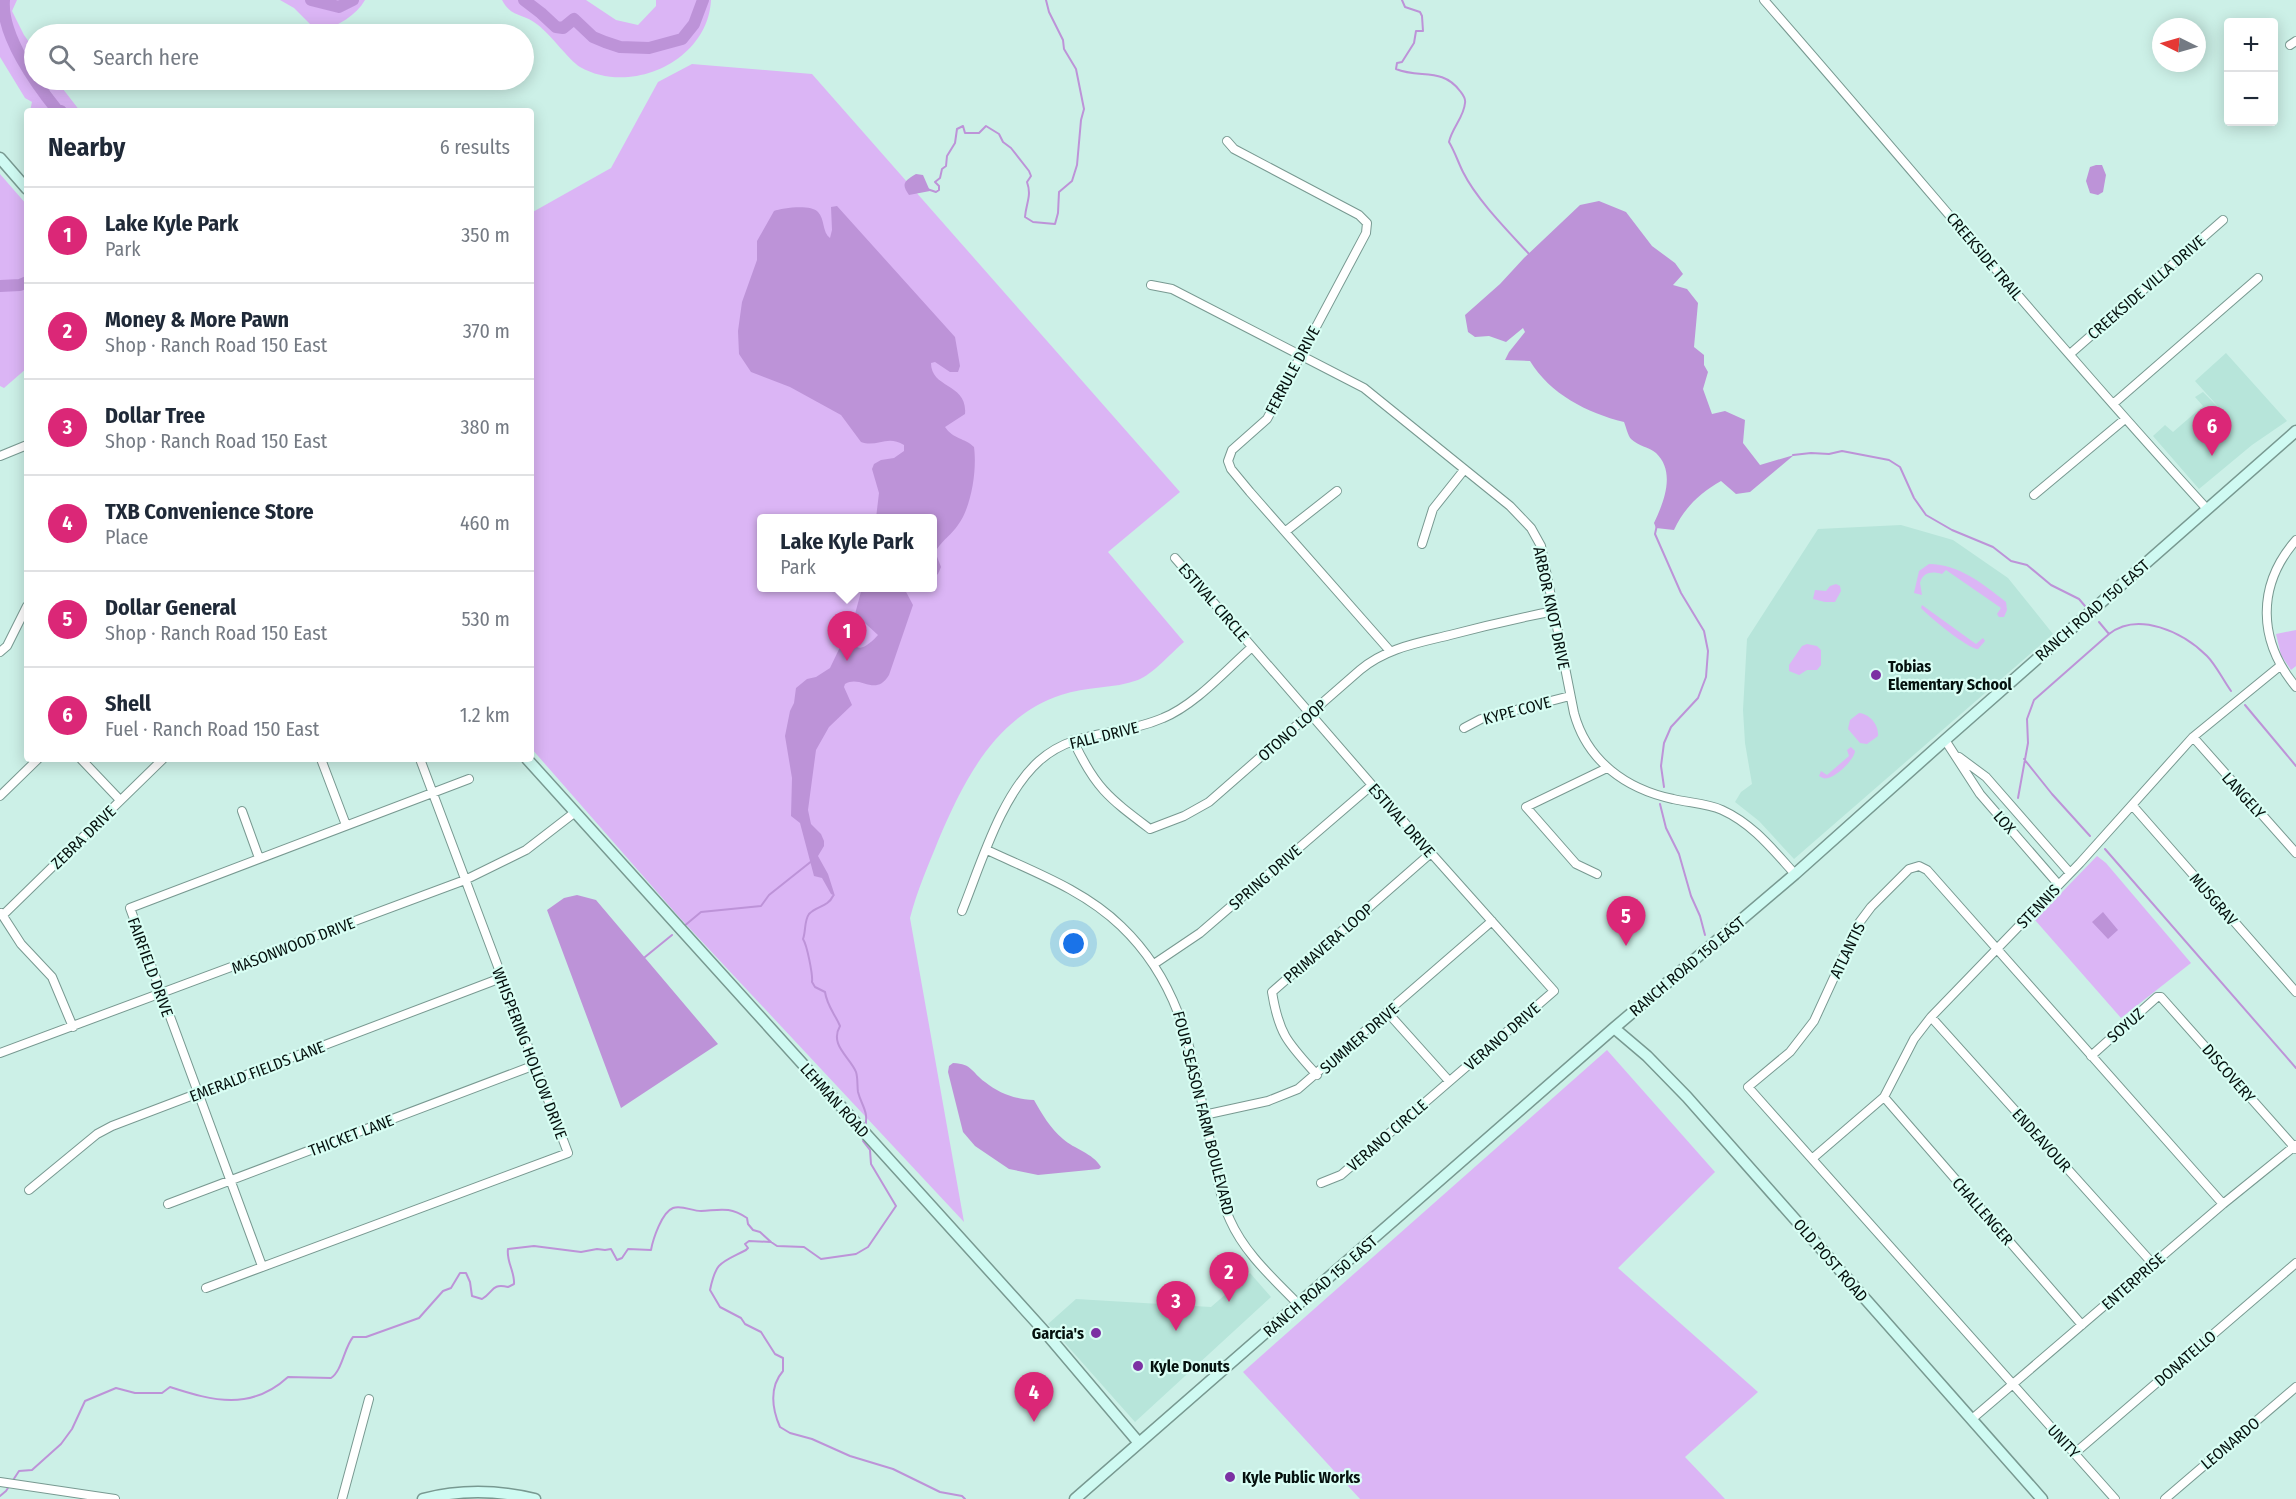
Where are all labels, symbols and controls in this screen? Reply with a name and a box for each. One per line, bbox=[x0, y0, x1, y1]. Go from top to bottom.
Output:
north arrow bbox=[2152, 18, 2206, 72]
map controls bbox=[2224, 18, 2278, 126]
button: + bbox=[2224, 18, 2278, 72]
search box bbox=[24, 24, 534, 90]
icon: search bbox=[45, 41, 78, 74]
text: Search here bbox=[93, 44, 199, 71]
button: − bbox=[2224, 72, 2278, 126]
text: Nearby bbox=[48, 132, 125, 163]
text: 6 results bbox=[440, 135, 510, 159]
street label: CREEKSIDE TRAIL bbox=[1942, 209, 2027, 304]
text: Lake Kyle Park bbox=[105, 210, 238, 237]
text: 1 bbox=[63, 223, 72, 247]
text: 350 m bbox=[461, 223, 510, 247]
street label: CREEKSIDE VILLA DRIVE bbox=[2084, 231, 2209, 344]
text: Park bbox=[105, 237, 141, 261]
text: Money & More Pawn bbox=[105, 306, 289, 333]
text: 2 bbox=[63, 319, 72, 343]
text: 370 m bbox=[463, 319, 510, 343]
street label: FERRULE DRIVE bbox=[1261, 323, 1324, 418]
text: Shop · Ranch Road 150 East bbox=[105, 333, 327, 357]
text: Dollar Tree bbox=[105, 402, 205, 429]
pin: 6 bbox=[2192, 406, 2232, 456]
text: 3 bbox=[63, 415, 72, 439]
text: 380 m bbox=[460, 415, 510, 439]
text: Shop · Ranch Road 150 East bbox=[105, 429, 327, 453]
text: TXB Convenience Store bbox=[105, 498, 314, 525]
text: 4 bbox=[62, 511, 73, 535]
text: 460 m bbox=[460, 511, 510, 535]
popup bbox=[757, 514, 937, 592]
text: Place bbox=[105, 525, 148, 549]
text: Lake Kyle Park bbox=[780, 528, 914, 555]
street label: ARBOR KNOT DRIVE bbox=[1529, 545, 1574, 671]
text: Park bbox=[780, 555, 816, 579]
street label: RANCH ROAD 150 EAST bbox=[2031, 555, 2154, 665]
street label: ESTIVAL CIRCLE bbox=[1175, 559, 1253, 645]
text: Dollar General bbox=[105, 594, 236, 621]
text: 5 bbox=[63, 607, 72, 631]
text: 530 m bbox=[461, 607, 510, 631]
pin: 1 bbox=[828, 612, 866, 661]
text: Shop · Ranch Road 150 East bbox=[105, 621, 327, 645]
place label: Tobias Elementary School bbox=[1888, 657, 2013, 694]
marker: Tobias Elementary School bbox=[1869, 668, 1883, 682]
text: Shell bbox=[105, 690, 151, 717]
street label: KYPE COVE bbox=[1481, 692, 1553, 729]
street label: OTONO LOOP bbox=[1254, 695, 1331, 765]
text: 6 bbox=[62, 703, 73, 727]
text: 1.2 km bbox=[460, 703, 510, 727]
text: Fuel · Ranch Road 150 East bbox=[105, 717, 319, 741]
street label: FALL DRIVE bbox=[1068, 718, 1141, 753]
street label: LANGELY bbox=[2218, 768, 2269, 822]
street label: ESTIVAL DRIVE bbox=[1364, 780, 1439, 861]
street label: ZEBRA DRIVE bbox=[47, 802, 120, 873]
street label: LOX bbox=[1990, 807, 2020, 838]
street label: SPRING DRIVE bbox=[1225, 841, 1305, 914]
street label: MUSGRAV bbox=[2186, 869, 2242, 930]
street label: STENNIS bbox=[2013, 880, 2064, 932]
pin: 5 bbox=[1606, 896, 1646, 946]
street label: PRIMAVERA LOOP bbox=[1280, 899, 1377, 987]
street label: RANCH ROAD 150 EAST bbox=[1625, 912, 1749, 1020]
street label: MASONWOOD DRIVE bbox=[229, 913, 357, 978]
street label: FAIRFIELD DRIVE bbox=[124, 915, 177, 1019]
street label: ATLANTIS bbox=[1826, 919, 1869, 981]
your location bbox=[1059, 929, 1088, 958]
street label: WHISPERING HOLLOW DRIVE bbox=[488, 965, 571, 1142]
street label: VERANO DRIVE bbox=[1461, 998, 1544, 1074]
street label: SUMMER DRIVE bbox=[1316, 999, 1403, 1078]
street label: SOYUZ bbox=[2103, 1004, 2148, 1046]
street label: FOUR SEASON FARM BOULEVARD bbox=[1169, 1009, 1238, 1217]
street label: EMERALD FIELDS LANE bbox=[187, 1037, 327, 1106]
street label: DISCOVERY bbox=[2198, 1040, 2259, 1106]
street label: LEHMAN ROAD bbox=[796, 1059, 873, 1142]
street label: VERANO CIRCLE bbox=[1343, 1095, 1431, 1175]
street label: ENDEAVOUR bbox=[2008, 1105, 2075, 1176]
street label: THICKET LANE bbox=[306, 1111, 396, 1160]
street label: CHALLENGER bbox=[1948, 1174, 2017, 1249]
street label: OLD POST ROAD bbox=[1789, 1215, 1872, 1306]
street label: RANCH ROAD 150 EAST bbox=[1259, 1231, 1382, 1341]
street label: ENTERPRISE bbox=[2098, 1249, 2169, 1314]
pin: 2 bbox=[1210, 1252, 1248, 1302]
pin: 3 bbox=[1156, 1282, 1196, 1331]
place label: Garcia's bbox=[1032, 1324, 1084, 1343]
marker: Garcia's bbox=[1089, 1326, 1103, 1340]
street label: DONATELLO bbox=[2151, 1327, 2220, 1390]
place label: Kyle Donuts bbox=[1150, 1357, 1230, 1376]
marker: Kyle Donuts bbox=[1131, 1359, 1145, 1373]
pin: 4 bbox=[1014, 1372, 1054, 1422]
street label: LEONARDO bbox=[2197, 1413, 2263, 1473]
street label: UNITY bbox=[2043, 1421, 2084, 1462]
place label: Kyle Public Works bbox=[1242, 1468, 1360, 1487]
marker: Kyle Public Works bbox=[1223, 1470, 1237, 1484]

